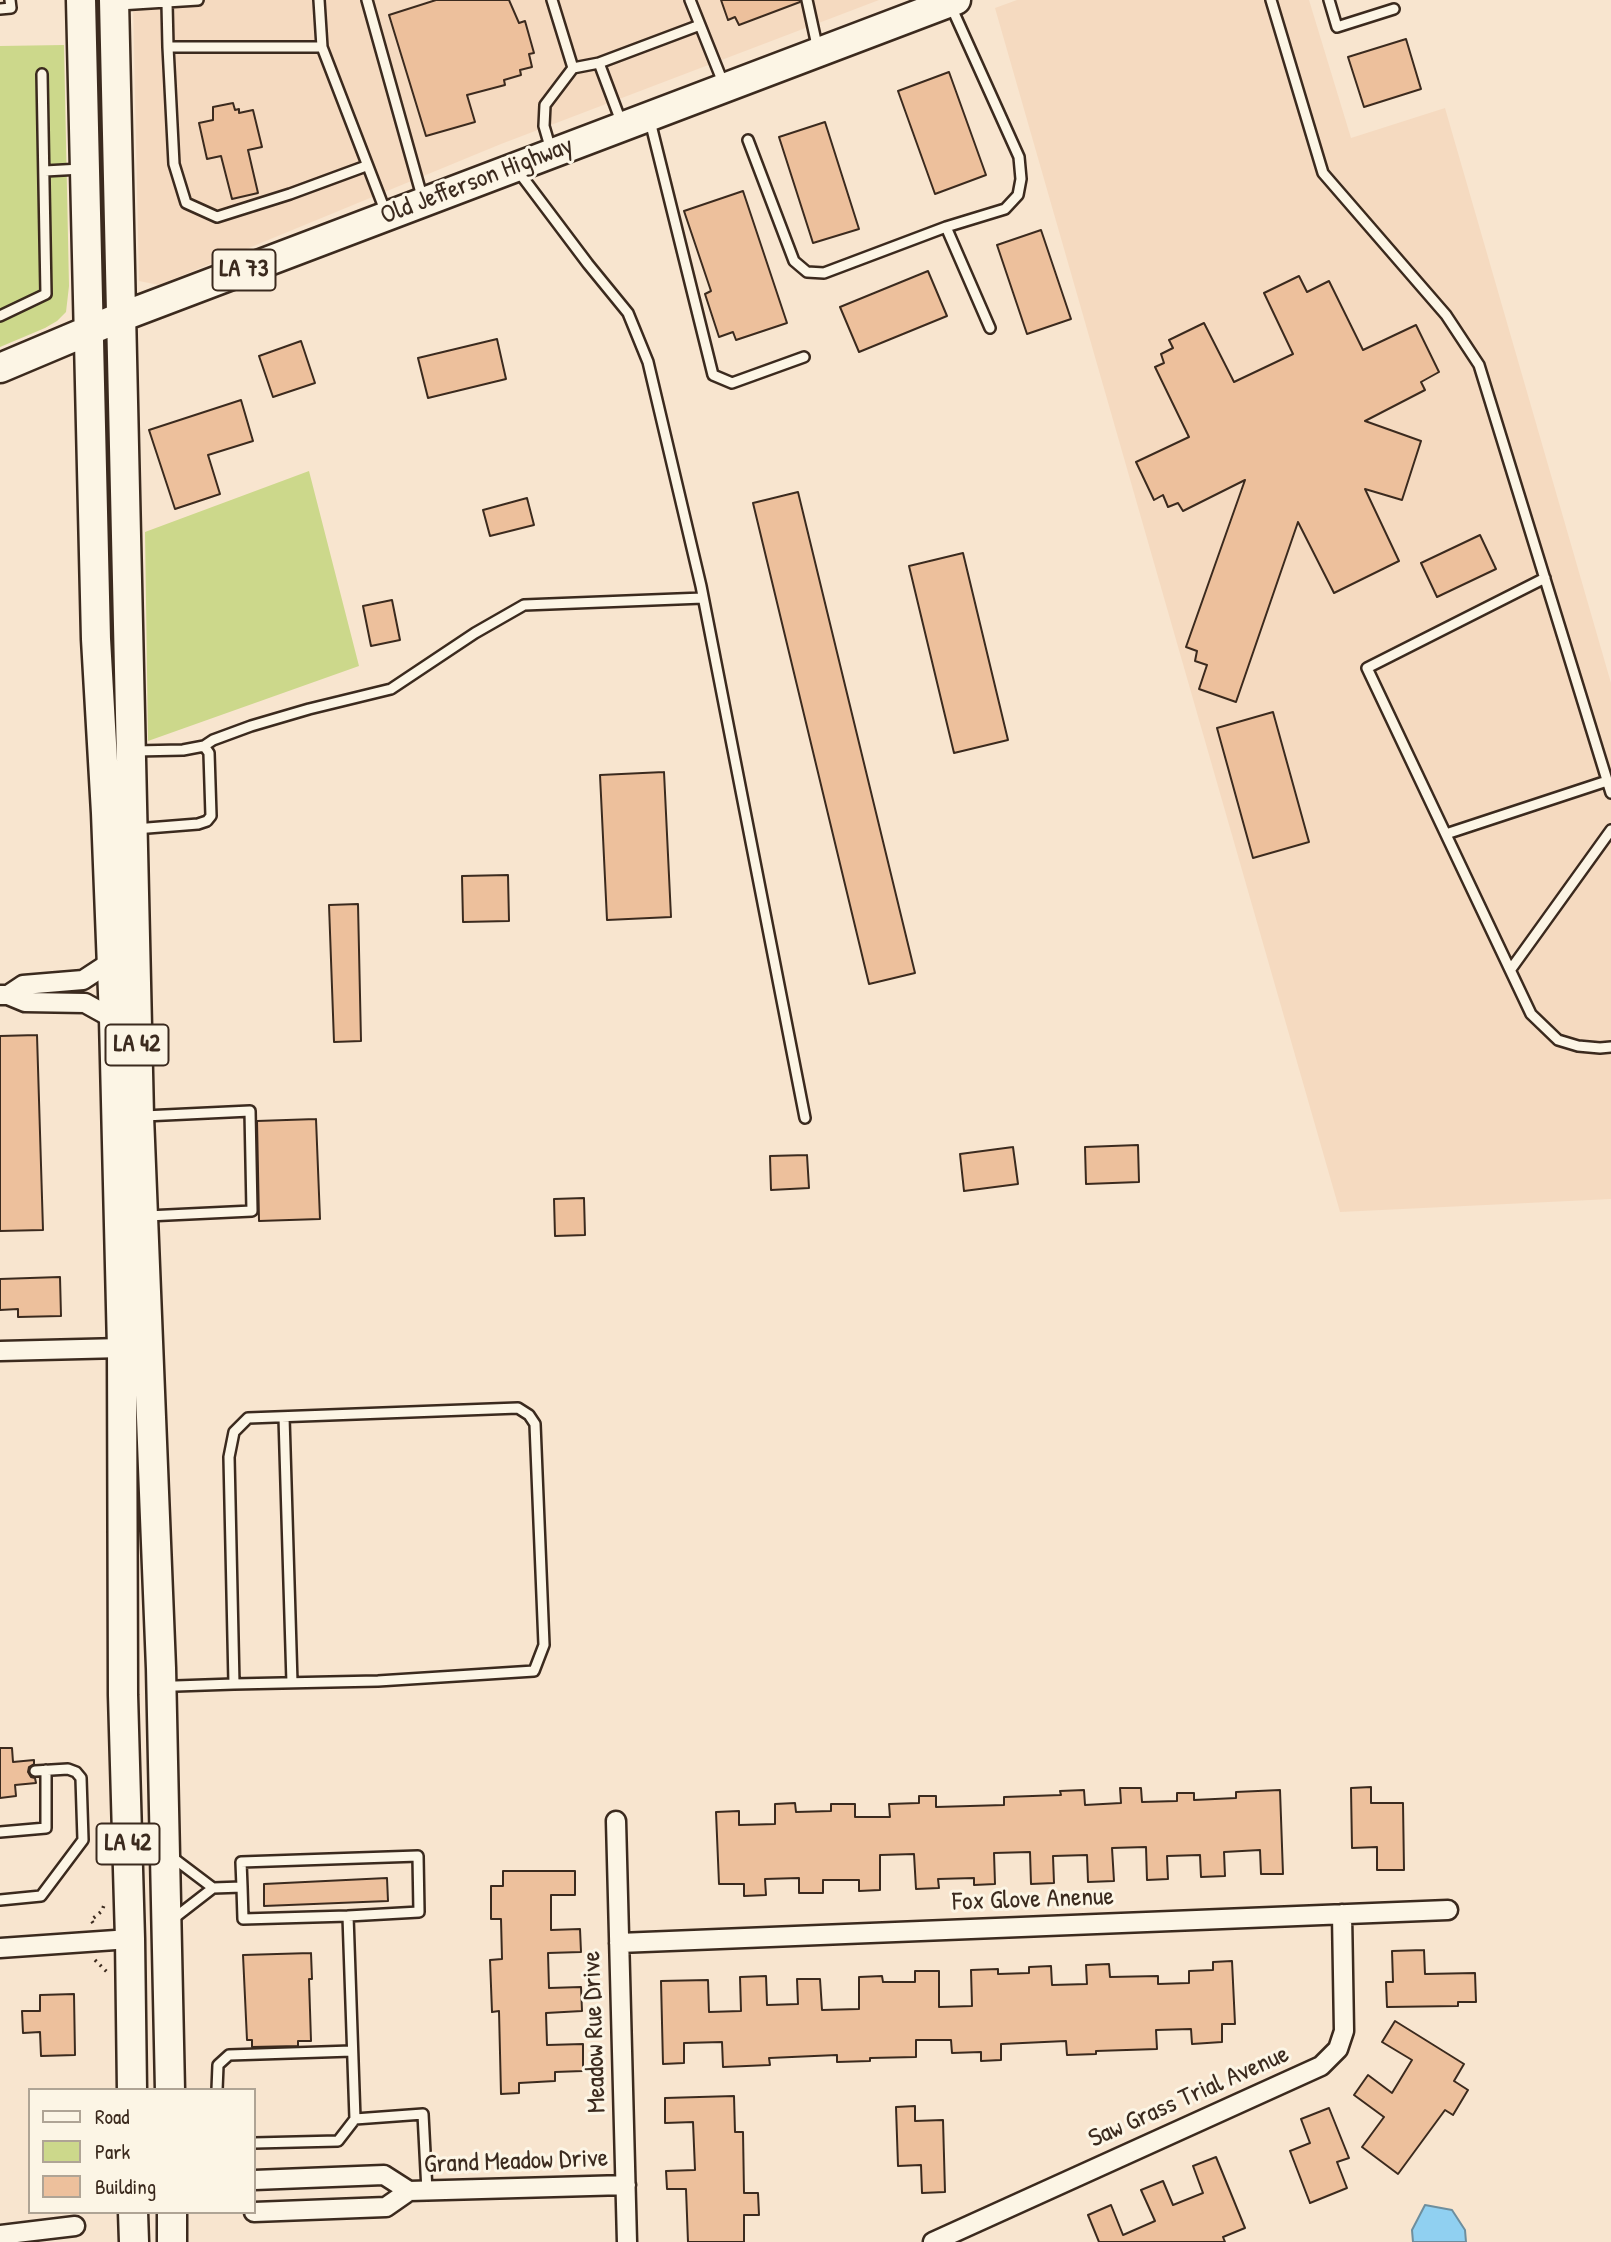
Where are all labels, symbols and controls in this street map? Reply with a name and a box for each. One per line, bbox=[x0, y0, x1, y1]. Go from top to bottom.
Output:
street label: Old Jefferson Highway bbox=[376, 130, 578, 232]
road number: LA 73 bbox=[212, 249, 276, 290]
road number: LA 42 bbox=[106, 1024, 168, 1065]
road number: LA 42 bbox=[96, 1824, 160, 1865]
street label: Fox Glove Anenue bbox=[952, 1882, 1114, 1918]
street label: Meadow Rue Drive bbox=[577, 1950, 613, 2114]
street label: Saw Grass Trial Avenue bbox=[1084, 2039, 1294, 2155]
legend bbox=[28, 2088, 256, 2214]
text: Road bbox=[95, 2102, 129, 2131]
text: Park bbox=[95, 2137, 130, 2166]
street label: Grand Meadow Drive bbox=[423, 2143, 609, 2181]
text: Building bbox=[95, 2172, 156, 2201]

